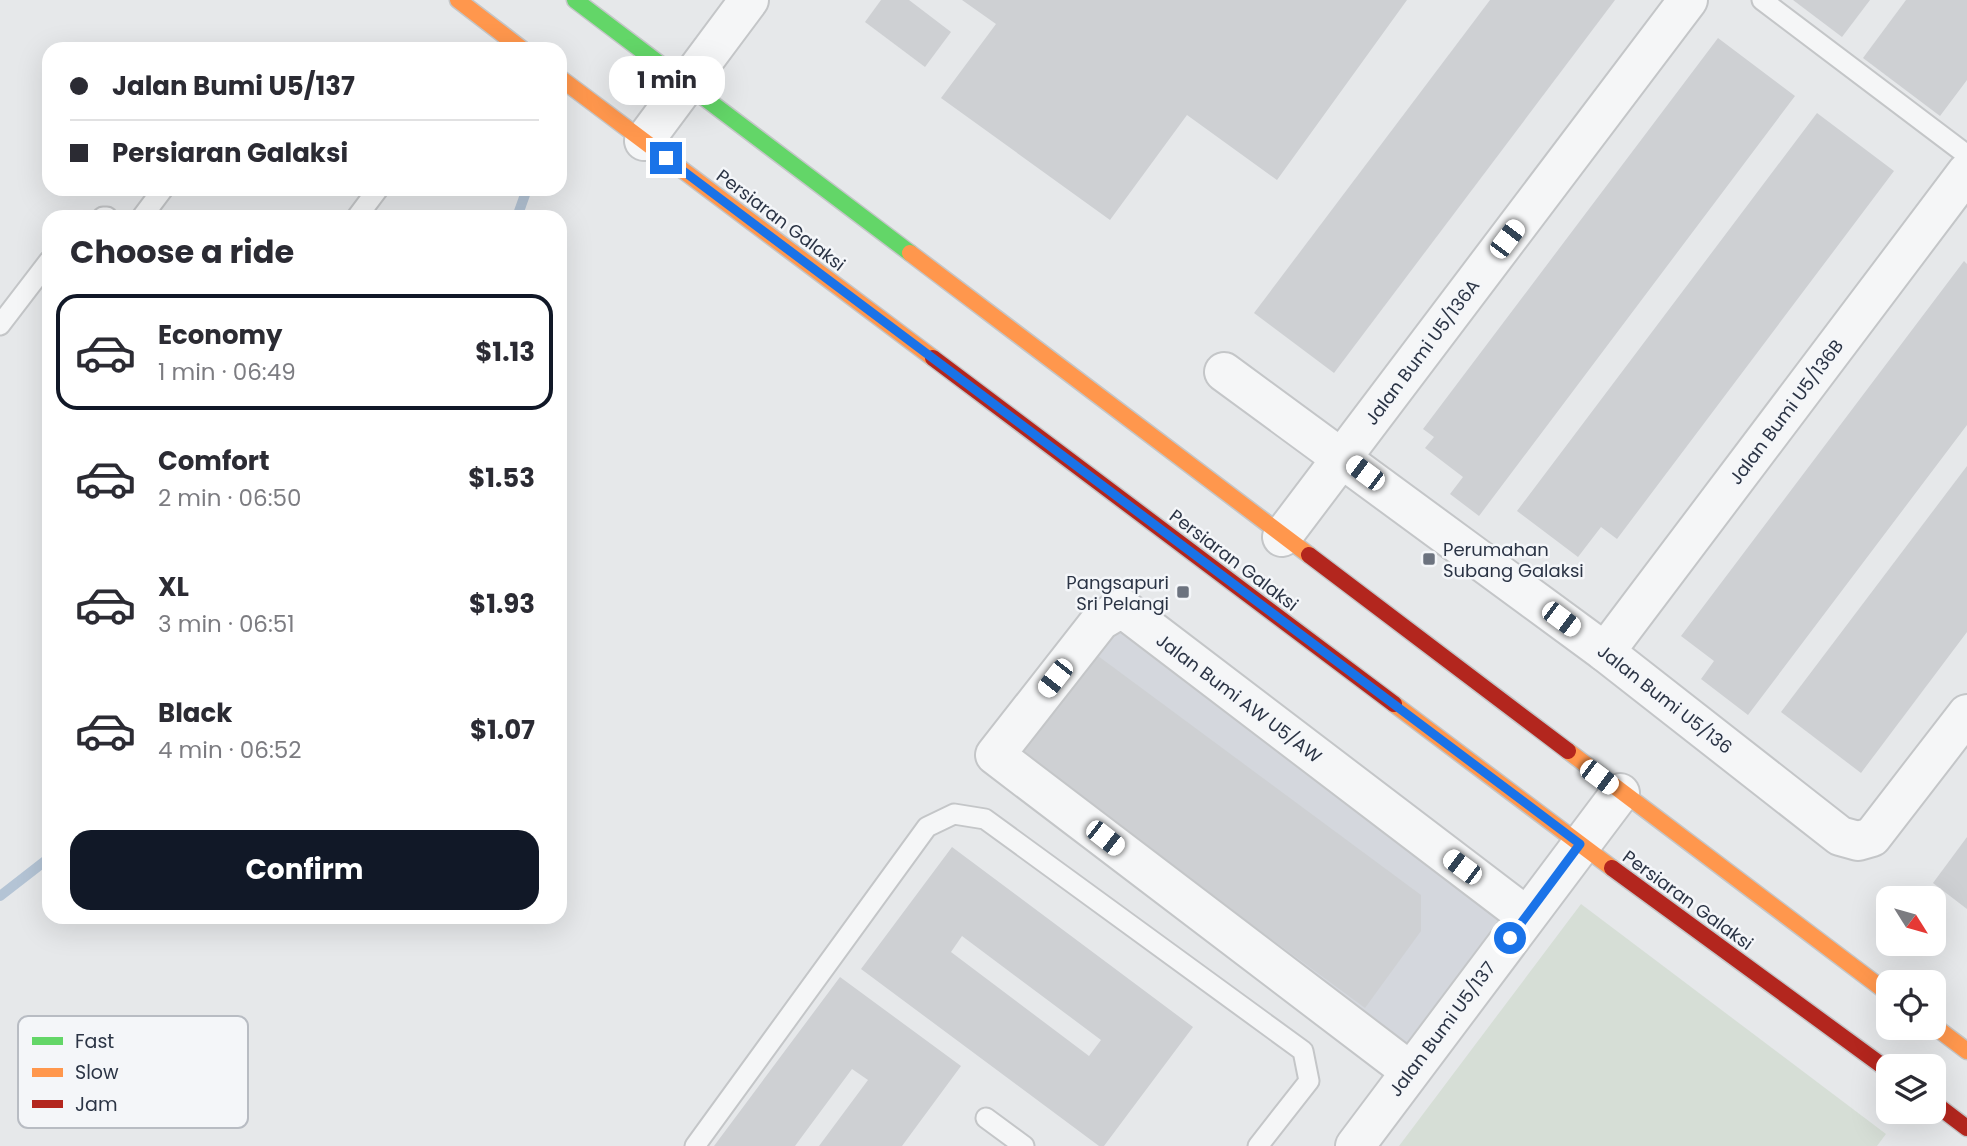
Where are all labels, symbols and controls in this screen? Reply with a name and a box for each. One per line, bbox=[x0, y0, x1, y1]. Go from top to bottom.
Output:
callout: 1 min bbox=[608, 57, 724, 106]
text: 1 min bbox=[637, 64, 697, 96]
text: Jalan Bumi U5/137 bbox=[112, 68, 355, 104]
text: Persiaran Galaksi bbox=[112, 135, 348, 171]
route end bbox=[650, 142, 682, 174]
street label: Persiaran Galaksi bbox=[711, 163, 851, 277]
car bbox=[1486, 216, 1529, 262]
text: Choose a ride bbox=[70, 229, 294, 274]
street label: Jalan Bumi U5/136A bbox=[1359, 274, 1485, 430]
text: Economy bbox=[158, 317, 282, 353]
icon: car bbox=[74, 321, 137, 384]
text: $1.13 bbox=[475, 334, 535, 370]
street label: Jalan Bumi U5/136B bbox=[1723, 334, 1849, 490]
text: 1 min · 06:49 bbox=[158, 356, 296, 388]
text: Comfort bbox=[158, 443, 270, 479]
icon: car bbox=[74, 447, 137, 510]
car bbox=[1342, 452, 1389, 494]
text: $1.53 bbox=[468, 460, 535, 496]
text: 2 min · 06:50 bbox=[158, 482, 301, 514]
street label: Persiaran Galaksi bbox=[1164, 503, 1304, 617]
place label: Perumahan Subang Galaksi bbox=[1443, 537, 1584, 583]
marker: Perumahan Subang Galaksi bbox=[1421, 551, 1437, 567]
text: XL bbox=[158, 569, 189, 605]
place label: Pangsapuri Sri Pelangi bbox=[1066, 570, 1169, 616]
icon: car bbox=[74, 573, 137, 636]
marker: Pangsapuri Sri Pelangi bbox=[1175, 584, 1191, 600]
text: $1.93 bbox=[469, 586, 535, 622]
car bbox=[1538, 598, 1585, 640]
text: 3 min · 06:51 bbox=[158, 608, 295, 640]
street label: Jalan Bumi AW U5/AW bbox=[1151, 627, 1327, 769]
street label: Jalan Bumi U5/136 bbox=[1592, 638, 1738, 760]
car bbox=[1034, 655, 1077, 701]
text: Black bbox=[158, 695, 232, 731]
icon: car bbox=[74, 699, 137, 762]
text: $1.07 bbox=[470, 712, 535, 748]
text: 4 min · 06:52 bbox=[158, 734, 301, 766]
car bbox=[1576, 756, 1623, 798]
car bbox=[1082, 817, 1129, 859]
button: Confirm bbox=[70, 830, 539, 910]
street label: Persiaran Galaksi bbox=[1618, 844, 1758, 956]
car bbox=[1439, 846, 1486, 888]
north arrow bbox=[1876, 886, 1946, 956]
map controls bbox=[1876, 886, 1946, 1124]
route start bbox=[1494, 922, 1526, 954]
street label: Jalan Bumi U5/137 bbox=[1383, 956, 1501, 1102]
button: locate bbox=[1876, 970, 1946, 1040]
legend bbox=[18, 1016, 248, 1128]
text: Fast bbox=[75, 1028, 114, 1055]
button: layers bbox=[1876, 1054, 1946, 1124]
text: Slow bbox=[75, 1059, 119, 1086]
text: Jam bbox=[75, 1091, 117, 1118]

